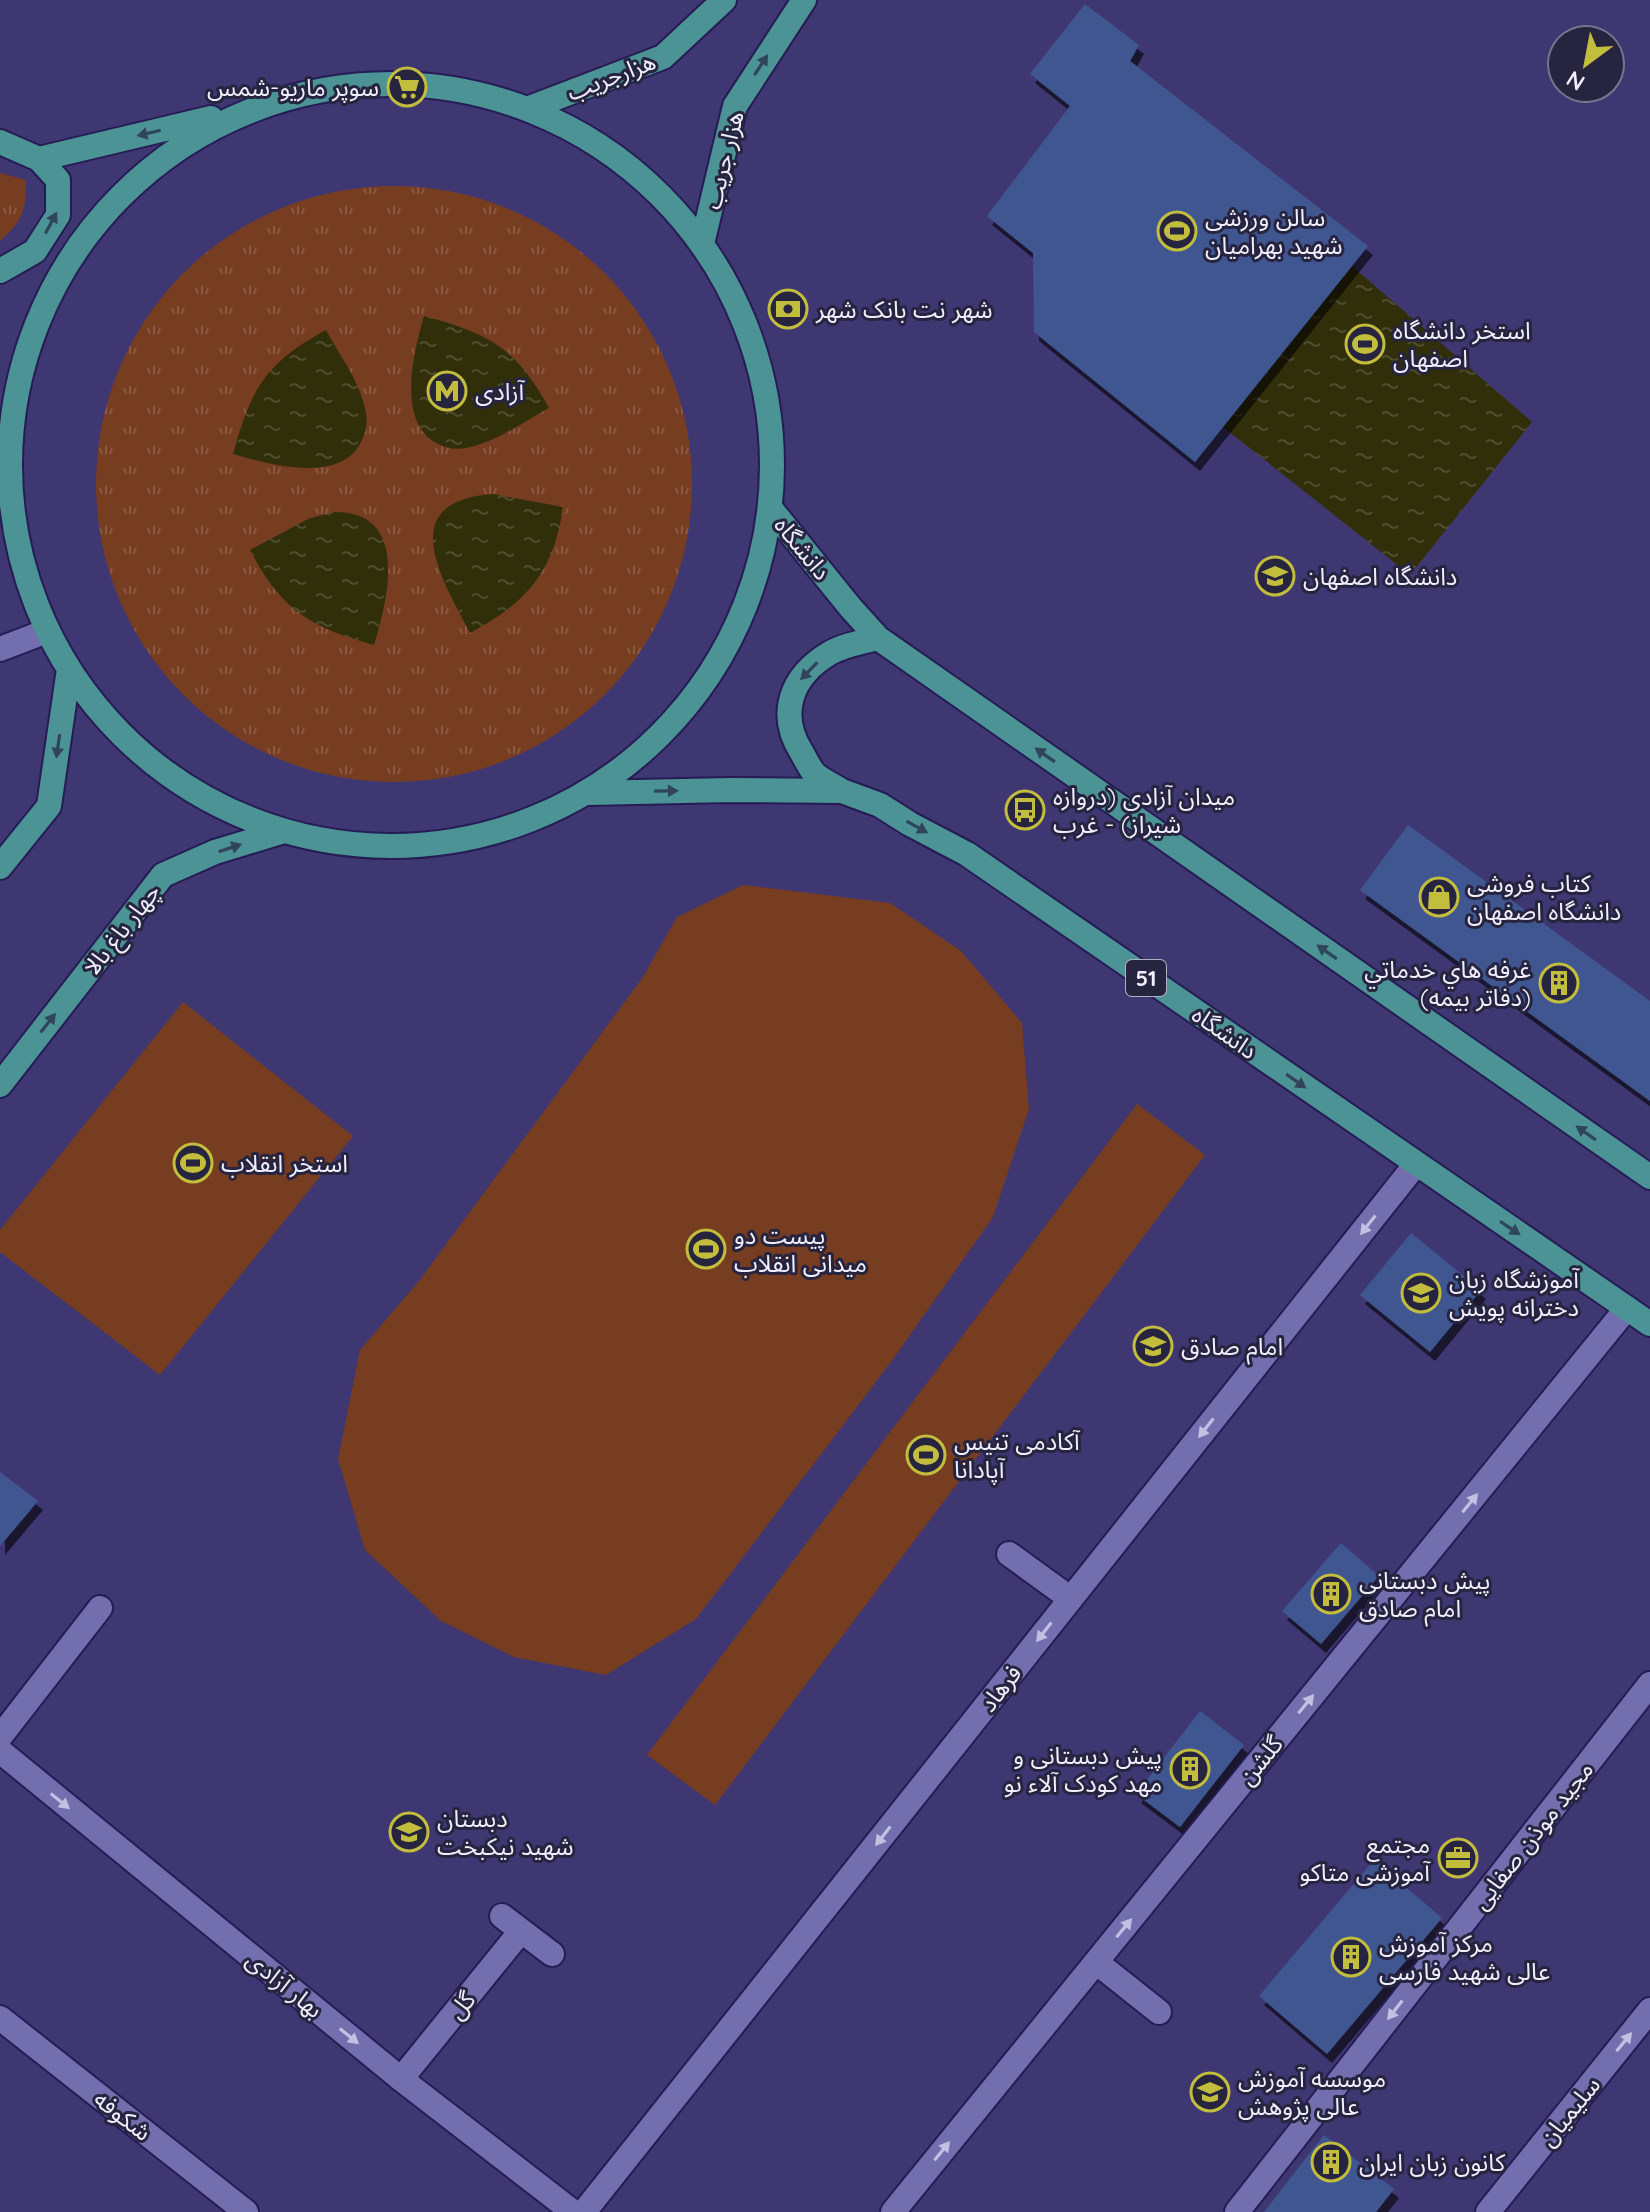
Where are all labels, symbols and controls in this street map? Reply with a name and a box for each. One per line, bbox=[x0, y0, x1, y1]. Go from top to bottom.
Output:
north arrow bbox=[1546, 24, 1626, 104]
street label: هزارجریب bbox=[562, 45, 660, 107]
one-way arrow bbox=[753, 55, 768, 76]
text: N bbox=[1561, 65, 1590, 97]
supermarket icon: سوپر ماریو-شمس bbox=[386, 66, 428, 108]
place label: سوپر ماریو-شمس bbox=[207, 72, 379, 103]
street label: هزار جریب bbox=[696, 108, 750, 212]
one-way arrow bbox=[136, 127, 161, 140]
place label: سالن ورزشی شهید بهرامیان bbox=[1205, 202, 1342, 260]
sports icon: سالن ورزشی شهید بهرامیان bbox=[1156, 210, 1198, 252]
one-way arrow bbox=[44, 212, 58, 234]
bank icon: شهر نت بانک شهر bbox=[767, 288, 809, 330]
place label: شهر نت بانک شهر bbox=[815, 294, 993, 324]
place label: استخر دانشگاه اصفهان bbox=[1393, 315, 1531, 373]
sports icon: استخر دانشگاه اصفهان bbox=[1344, 323, 1386, 365]
metro station icon: آزادی bbox=[426, 370, 468, 412]
place label: آزادی bbox=[475, 376, 525, 406]
street label: دانشگاه bbox=[768, 510, 838, 586]
school or university icon: دانشگاه اصفهان bbox=[1254, 555, 1296, 597]
place label: دانشگاه اصفهان bbox=[1303, 561, 1457, 591]
one-way arrow bbox=[800, 661, 819, 680]
one-way arrow bbox=[51, 734, 64, 759]
one-way arrow bbox=[1034, 748, 1055, 763]
place label: میدان آزادی (دروازه شیراز) - غرب bbox=[1053, 781, 1235, 839]
one-way arrow bbox=[654, 785, 679, 797]
bus stop icon: میدان آزادی (دروازه شیراز) - غرب bbox=[1004, 789, 1046, 831]
one-way arrow bbox=[906, 820, 928, 834]
one-way arrow bbox=[219, 841, 243, 853]
place label: کتاب فروشی دانشگاه اصفهان bbox=[1467, 868, 1621, 926]
shop icon: کتاب فروشی دانشگاه اصفهان bbox=[1418, 876, 1460, 918]
street label: چهار باغ بالا bbox=[76, 877, 168, 983]
one-way arrow bbox=[1316, 945, 1337, 960]
place label: غرفه هاي خدماتي (دفاتر بيمه) bbox=[1364, 954, 1531, 1012]
road number: 51 bbox=[1126, 960, 1166, 996]
building icon: غرفه هاي خدماتي (دفاتر بيمه) bbox=[1538, 962, 1580, 1004]
street label: دانشگاه bbox=[1187, 999, 1263, 1065]
one-way arrow bbox=[39, 1013, 56, 1033]
one-way arrow bbox=[1285, 1073, 1306, 1088]
one-way arrow bbox=[1576, 1126, 1597, 1141]
sports icon: استخر انقلاب bbox=[172, 1142, 214, 1184]
place label: استخر انقلاب bbox=[221, 1148, 348, 1178]
one-way arrow bbox=[1360, 1215, 1377, 1235]
place label: پیست دو میدانی انقلاب bbox=[734, 1220, 867, 1278]
one-way arrow bbox=[1500, 1220, 1521, 1235]
sports icon: پیست دو میدانی انقلاب bbox=[685, 1228, 727, 1270]
place label: آموزشگاه زبان دخترانه پویش bbox=[1449, 1264, 1580, 1323]
school or university icon: آموزشگاه زبان دخترانه پویش bbox=[1400, 1272, 1442, 1314]
school or university icon: امام صادق bbox=[1132, 1325, 1174, 1367]
place label: امام صادق bbox=[1181, 1331, 1283, 1365]
one-way arrow bbox=[1198, 1418, 1215, 1438]
place label: آکادمی تنیس آپادانا bbox=[954, 1426, 1081, 1485]
sports icon: آکادمی تنیس آپادانا bbox=[905, 1434, 947, 1476]
one-way arrow bbox=[1461, 1493, 1477, 1513]
place label: پیش دبستانی امام صادق bbox=[1359, 1565, 1491, 1627]
building icon: پیش دبستانی امام صادق bbox=[1310, 1573, 1352, 1615]
one-way arrow bbox=[1037, 1622, 1053, 1642]
street label: فرهاد bbox=[972, 1658, 1028, 1718]
one-way arrow bbox=[1297, 1694, 1314, 1715]
street label: گلشن bbox=[1231, 1728, 1290, 1791]
place label: پیش دبستانی و مهد کودک آلاء نو bbox=[1004, 1740, 1162, 1798]
building icon: پیش دبستانی و مهد کودک آلاء نو bbox=[1169, 1748, 1211, 1790]
street label: مجید موذن صفایی bbox=[1465, 1755, 1599, 1915]
one-way arrow bbox=[50, 1792, 71, 1809]
place label: دبستان شهید نیکبخت bbox=[437, 1803, 574, 1861]
school or university icon: دبستان شهید نیکبخت bbox=[388, 1811, 430, 1853]
one-way arrow bbox=[875, 1826, 892, 1846]
place label: مجتمع آموزشی متاکو bbox=[1300, 1829, 1431, 1887]
office icon: مجتمع آموزشی متاکو bbox=[1437, 1837, 1479, 1879]
one-way arrow bbox=[1115, 1918, 1132, 1938]
place label: مرکز آموزش عالی شهید فارسی bbox=[1379, 1928, 1550, 1986]
building icon: مرکز آموزش عالی شهید فارسی bbox=[1330, 1936, 1372, 1978]
street label: بهار آزادی bbox=[241, 1944, 329, 2024]
street label: گل bbox=[441, 1984, 482, 2025]
one-way arrow bbox=[1387, 2000, 1404, 2020]
one-way arrow bbox=[339, 2027, 359, 2043]
one-way arrow bbox=[1616, 2032, 1632, 2052]
place label: موسسه آموزش عالی پژوهش bbox=[1238, 2063, 1386, 2122]
street label: سلیمیان bbox=[1532, 2070, 1606, 2152]
school or university icon: موسسه آموزش عالی پژوهش bbox=[1189, 2071, 1231, 2113]
street label: شکوفه bbox=[88, 2083, 158, 2147]
building icon: کانون زبان ایران bbox=[1310, 2141, 1352, 2183]
one-way arrow bbox=[933, 2142, 950, 2162]
place label: کانون زبان ایران bbox=[1359, 2147, 1506, 2177]

